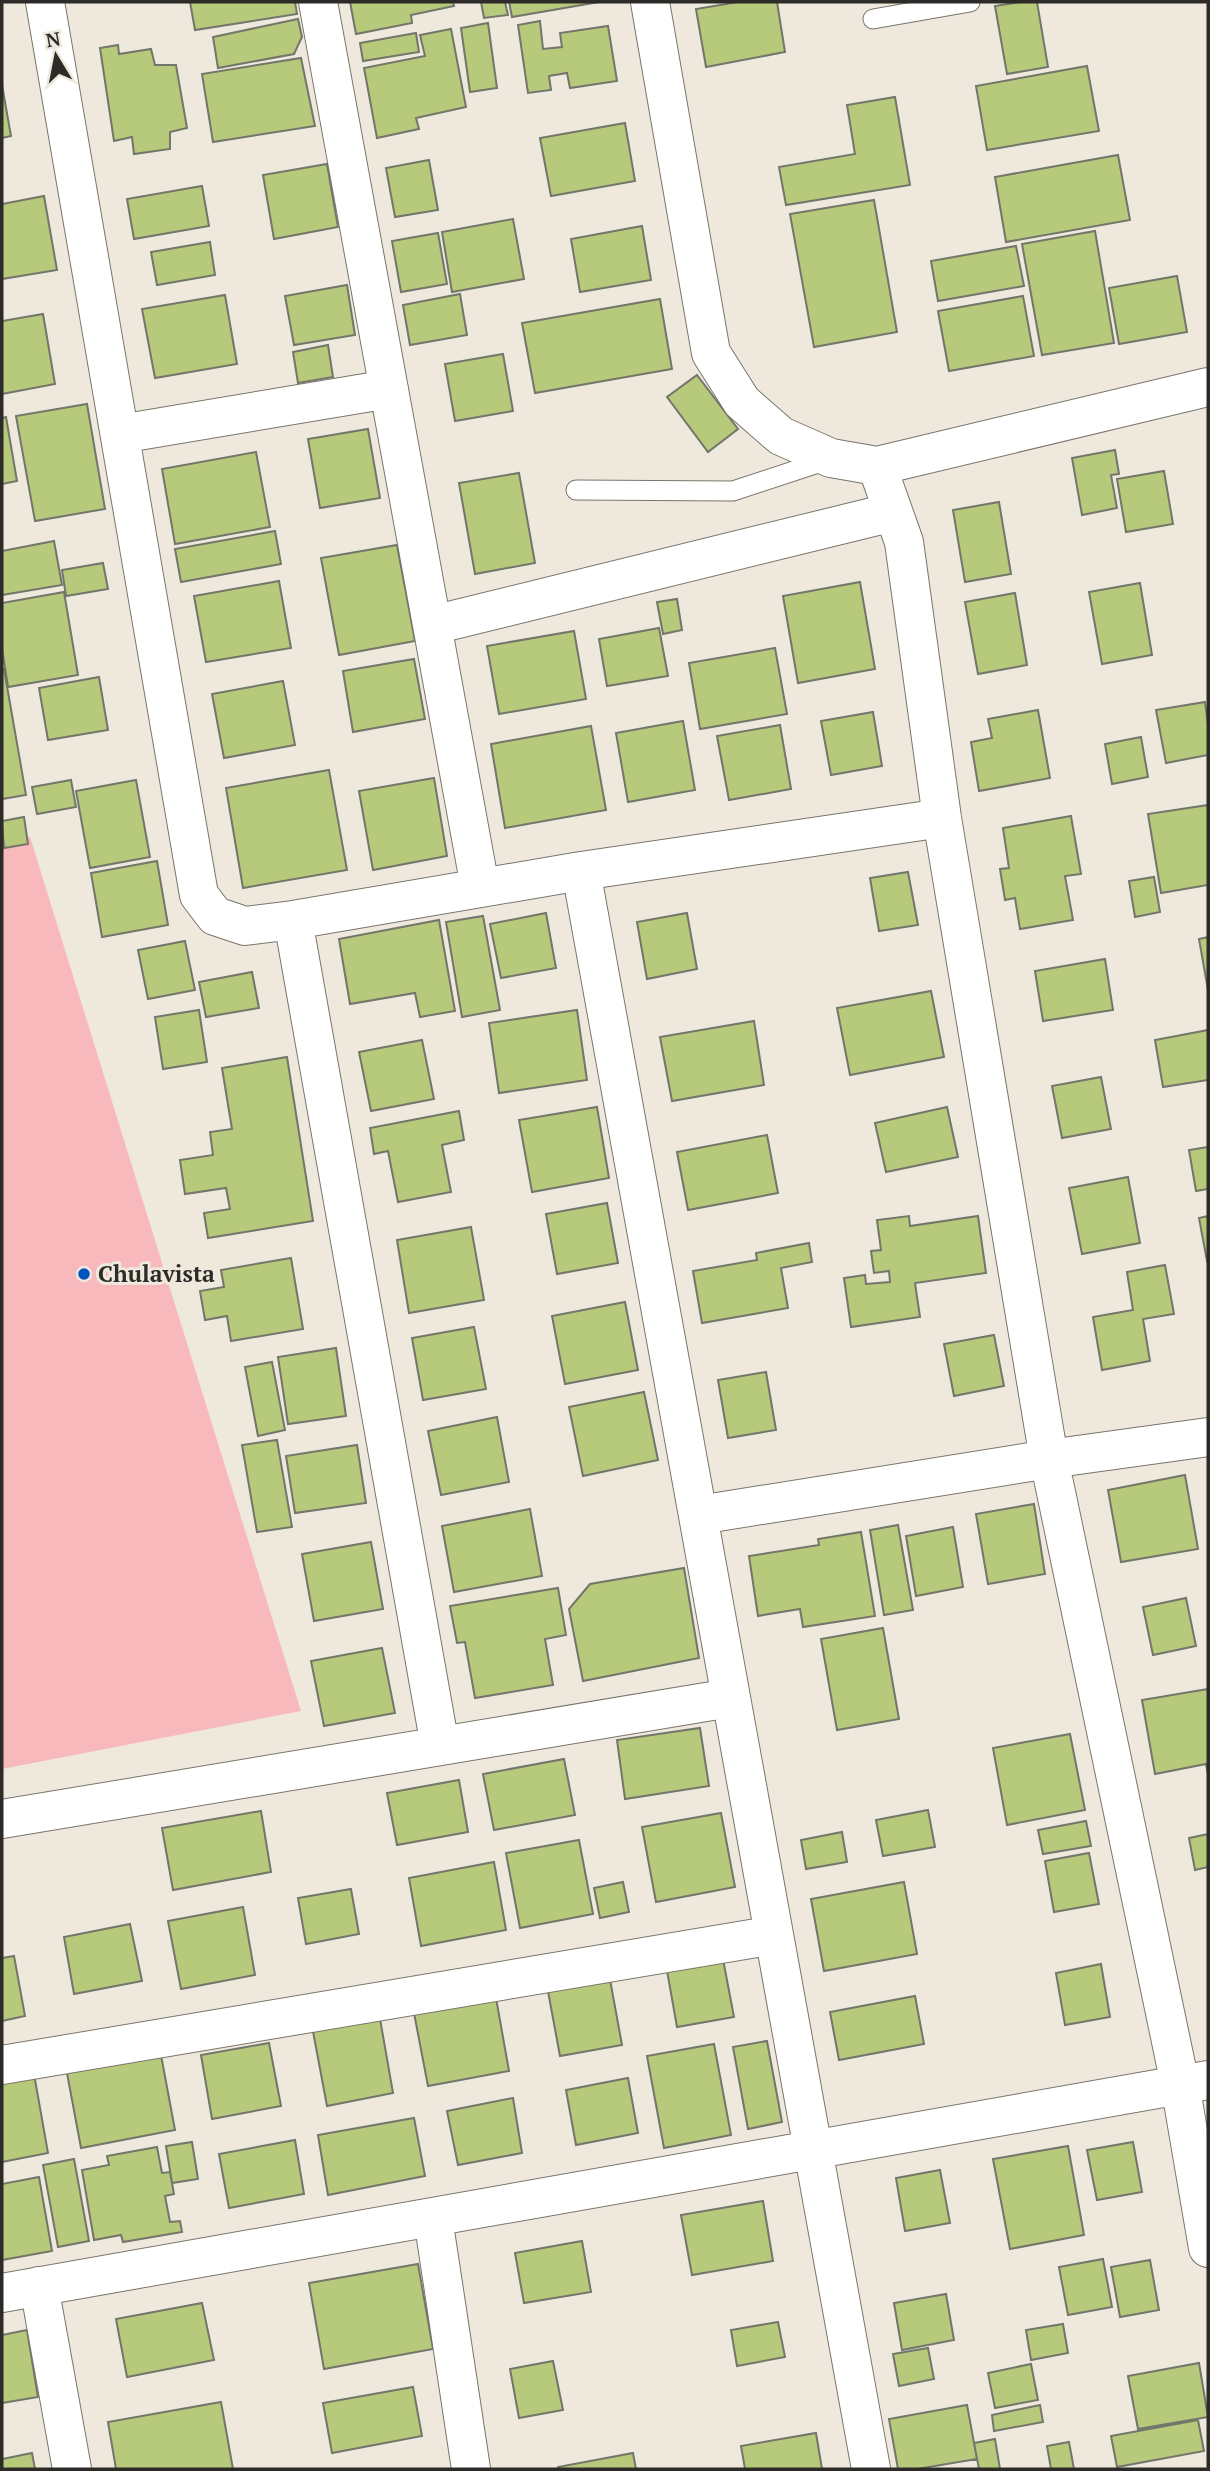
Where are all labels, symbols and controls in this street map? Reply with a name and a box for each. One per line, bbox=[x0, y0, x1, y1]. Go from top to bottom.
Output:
north arrow bbox=[21, 21, 91, 91]
text: N bbox=[44, 25, 63, 52]
place label: Chulavista bbox=[98, 1258, 215, 1289]
marker: Chulavista bbox=[76, 1266, 92, 1282]

